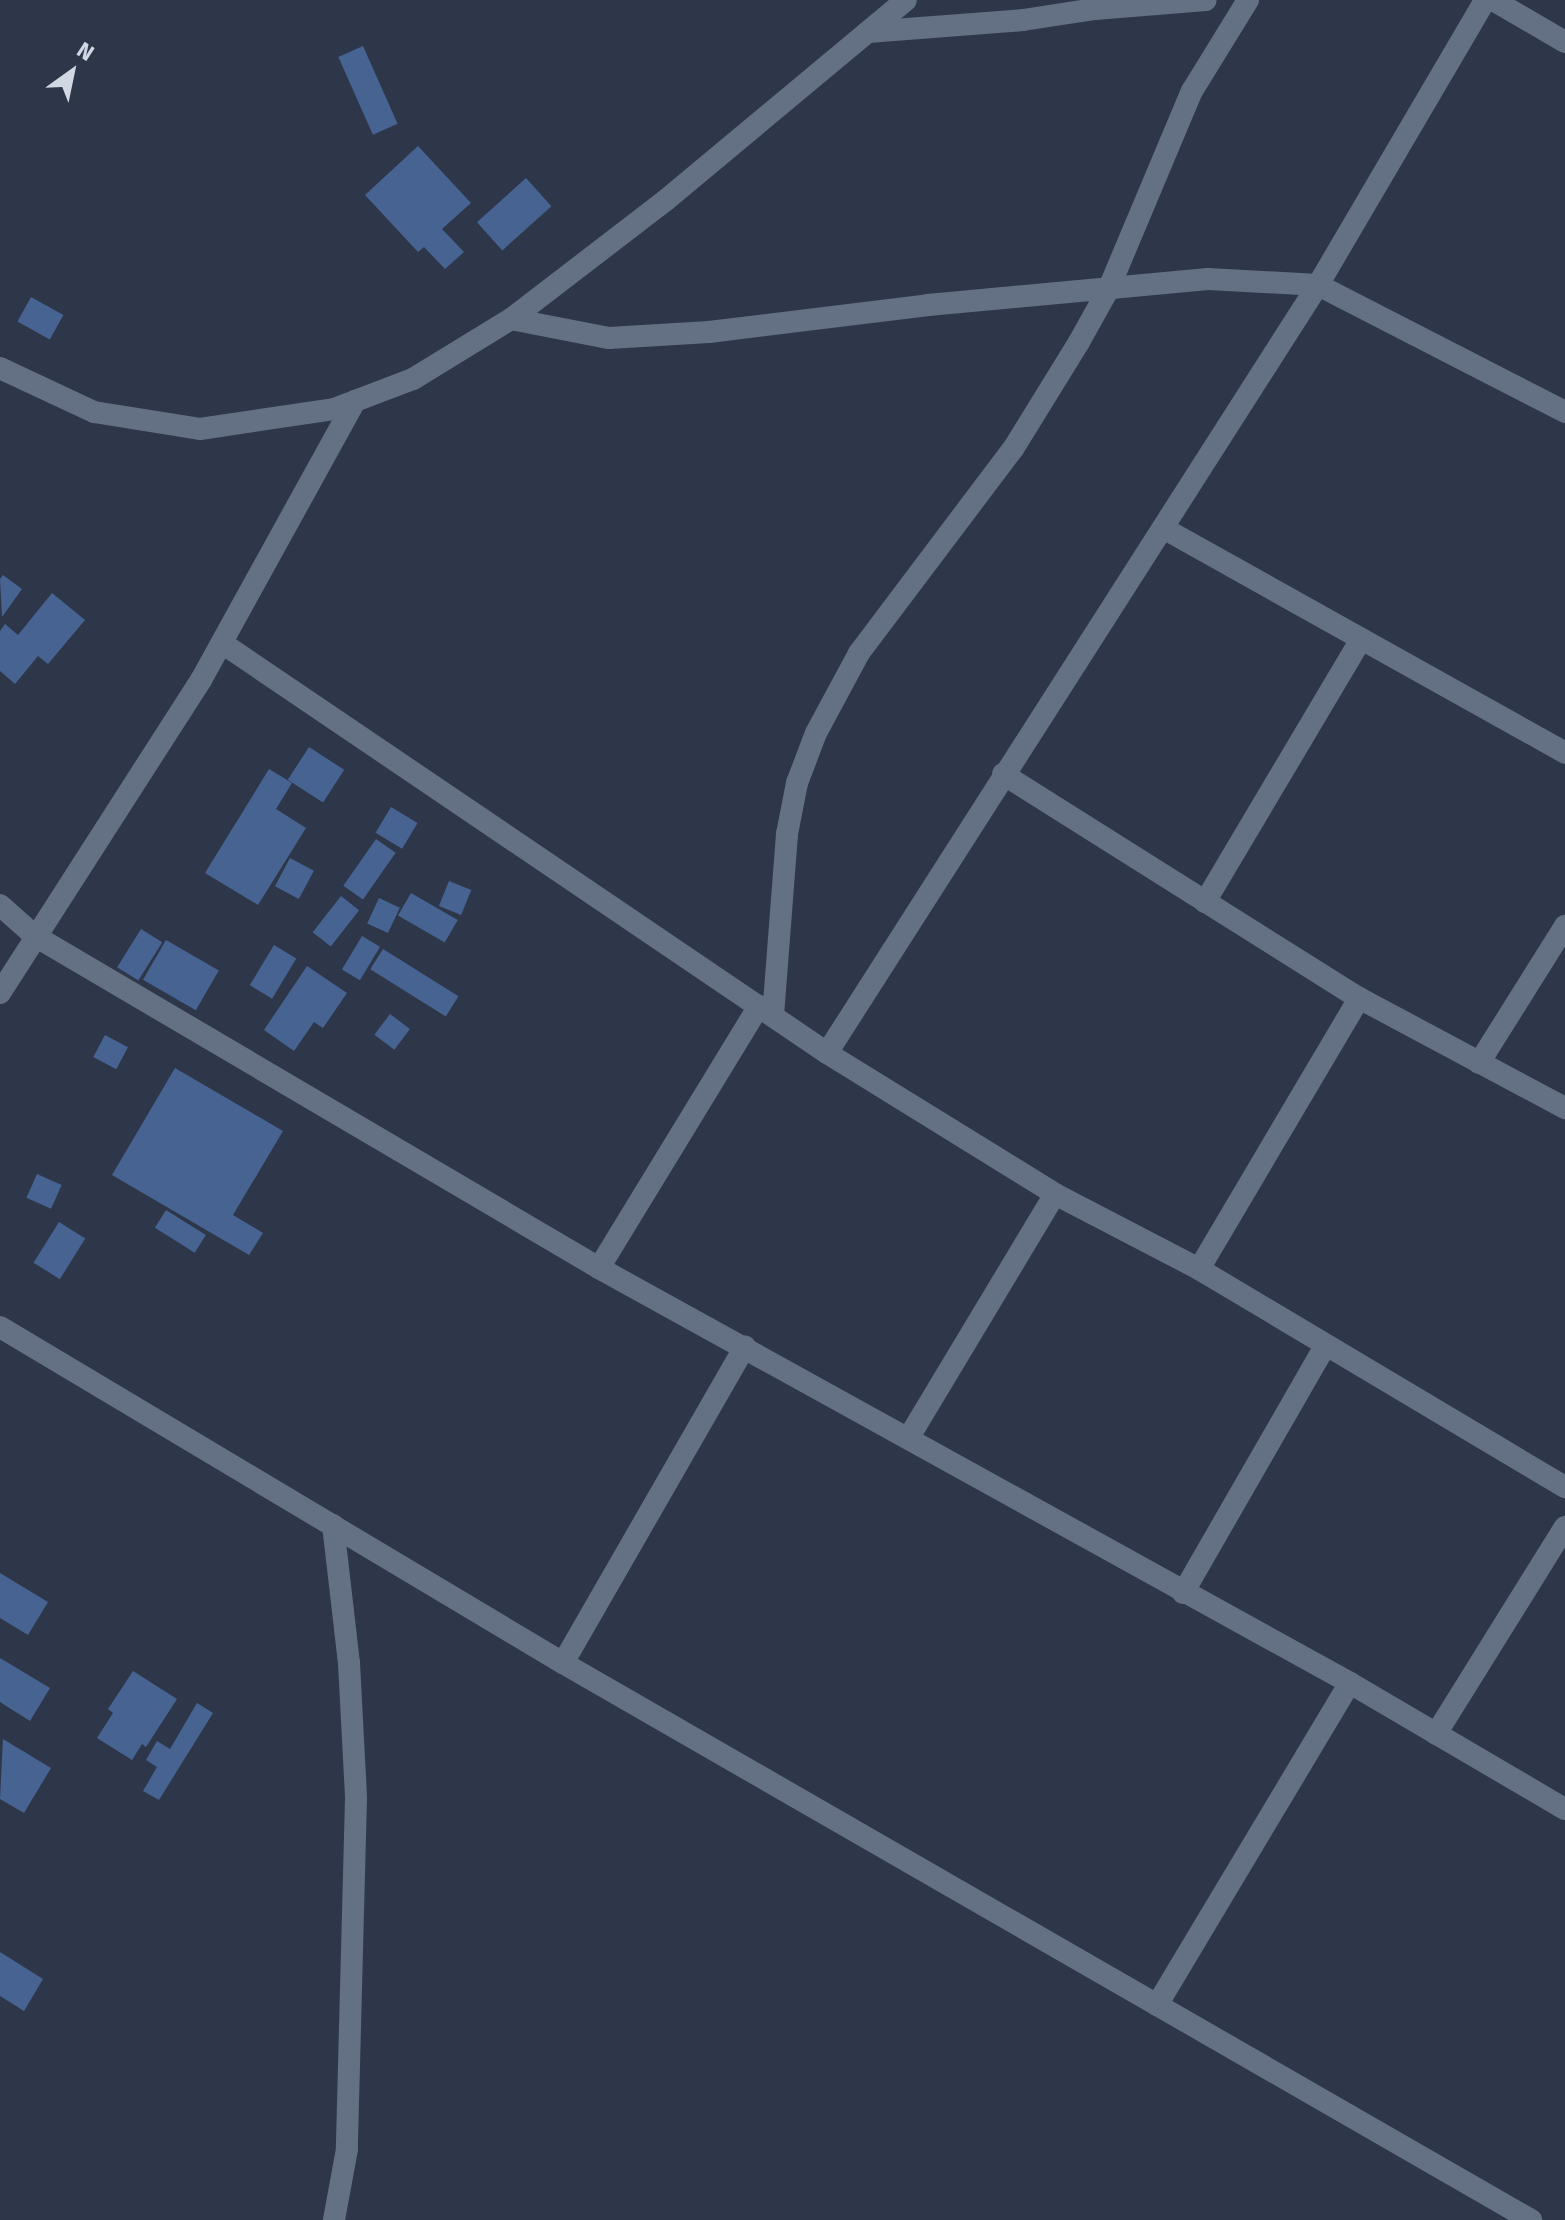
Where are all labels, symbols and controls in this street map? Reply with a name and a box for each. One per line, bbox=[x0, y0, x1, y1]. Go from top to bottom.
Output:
north arrow bbox=[32, 32, 112, 112]
text: N bbox=[72, 36, 99, 67]

